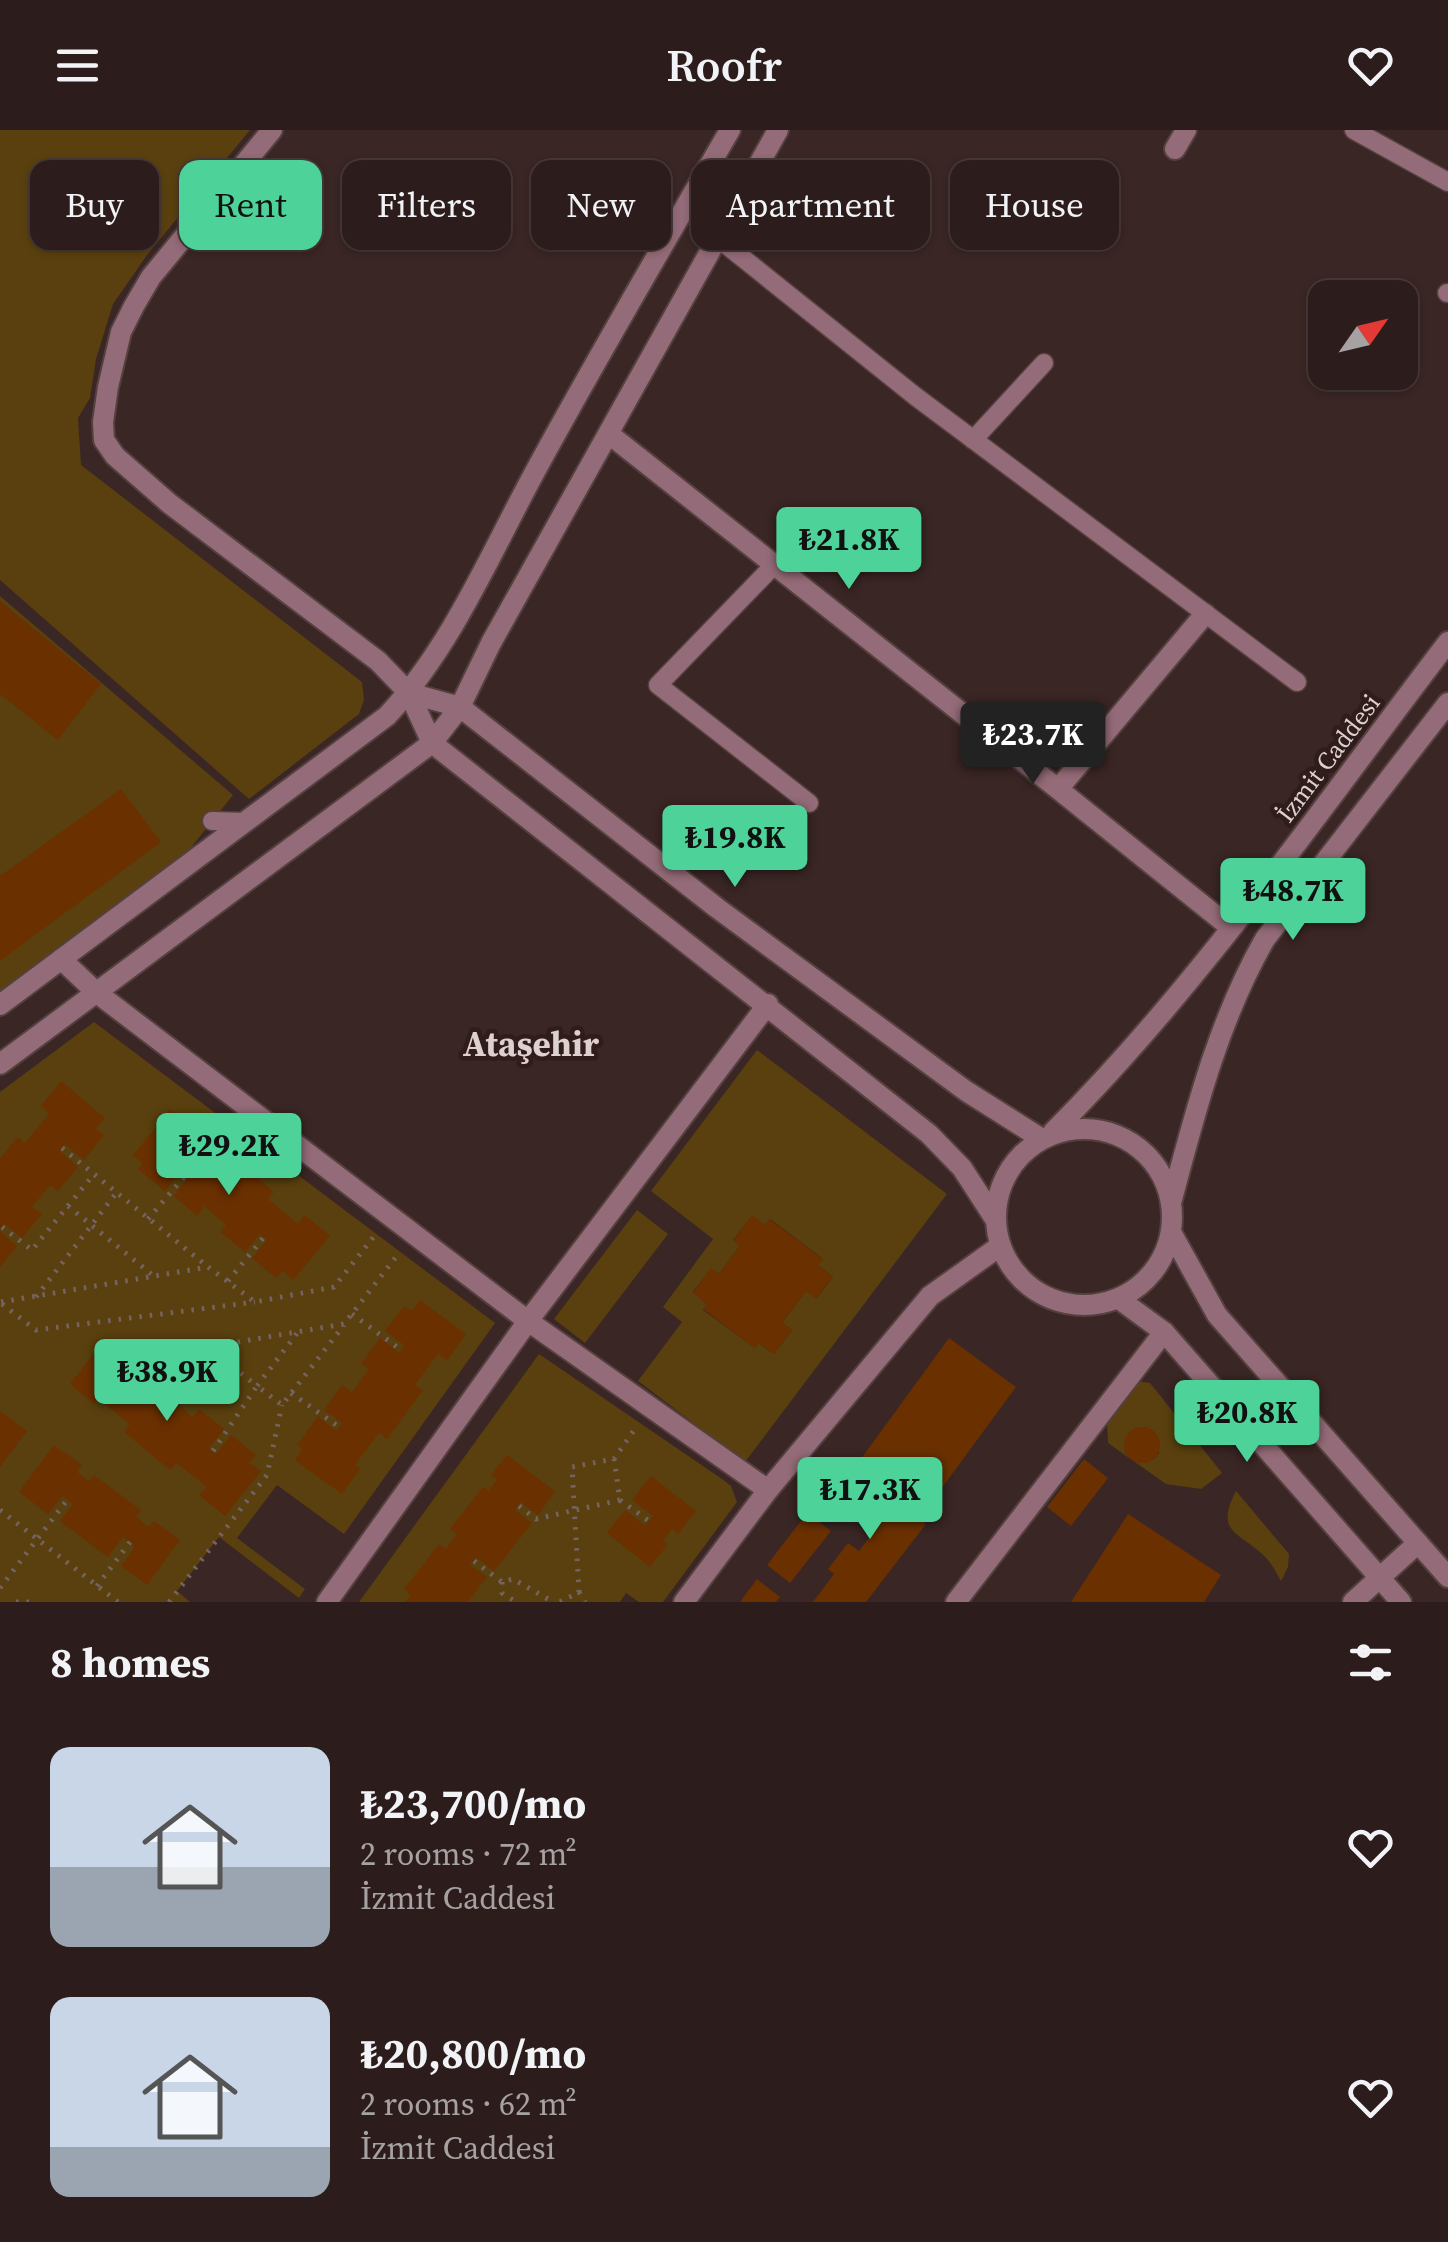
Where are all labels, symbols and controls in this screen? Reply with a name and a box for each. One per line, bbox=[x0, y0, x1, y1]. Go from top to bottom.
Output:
text: Roofr bbox=[666, 34, 782, 96]
icon: menu bbox=[50, 38, 105, 93]
icon: heart bbox=[1343, 38, 1398, 93]
chip: Buy bbox=[30, 160, 159, 250]
chip: Rent bbox=[179, 160, 322, 250]
chip: Filters bbox=[342, 160, 511, 250]
chip: New bbox=[531, 160, 671, 250]
chip: Apartment bbox=[691, 160, 930, 250]
chip: House bbox=[950, 160, 1119, 250]
north arrow bbox=[1308, 280, 1418, 390]
map controls bbox=[1308, 280, 1418, 390]
pin: ₺21.8K bbox=[768, 507, 930, 592]
text: ₺21.8K bbox=[798, 517, 900, 561]
street label: İzmit Caddesi bbox=[1269, 687, 1387, 829]
pin: ₺23.7K bbox=[952, 702, 1114, 787]
text: ₺23.7K bbox=[982, 712, 1084, 756]
pin: ₺19.8K bbox=[654, 805, 816, 890]
text: ₺19.8K bbox=[684, 815, 786, 859]
pin: ₺48.7K bbox=[1212, 858, 1374, 943]
text: ₺48.7K bbox=[1242, 868, 1344, 912]
district label: Ataşehir bbox=[463, 1020, 600, 1068]
pin: ₺29.2K bbox=[148, 1113, 310, 1198]
text: ₺29.2K bbox=[178, 1123, 280, 1167]
pin: ₺38.9K bbox=[86, 1339, 248, 1424]
text: ₺38.9K bbox=[116, 1349, 218, 1393]
pin: ₺20.8K bbox=[1166, 1380, 1328, 1465]
text: ₺20.8K bbox=[1196, 1390, 1298, 1434]
pin: ₺17.3K bbox=[789, 1457, 951, 1542]
text: ₺17.3K bbox=[819, 1467, 921, 1511]
text: 8 homes bbox=[50, 1633, 210, 1691]
icon: filters bbox=[1343, 1635, 1398, 1690]
text: ₺23,700/mo bbox=[360, 1774, 586, 1832]
icon: home bbox=[130, 1787, 250, 1907]
icon: heart bbox=[1343, 1820, 1398, 1875]
text: 2 rooms · 72 m² bbox=[360, 1832, 577, 1876]
text: İzmit Caddesi bbox=[360, 1876, 555, 1920]
text: ₺20,800/mo bbox=[360, 2024, 586, 2082]
icon: home bbox=[130, 2037, 250, 2157]
icon: heart bbox=[1343, 2070, 1398, 2125]
text: 2 rooms · 62 m² bbox=[360, 2082, 577, 2126]
text: İzmit Caddesi bbox=[360, 2126, 555, 2170]

